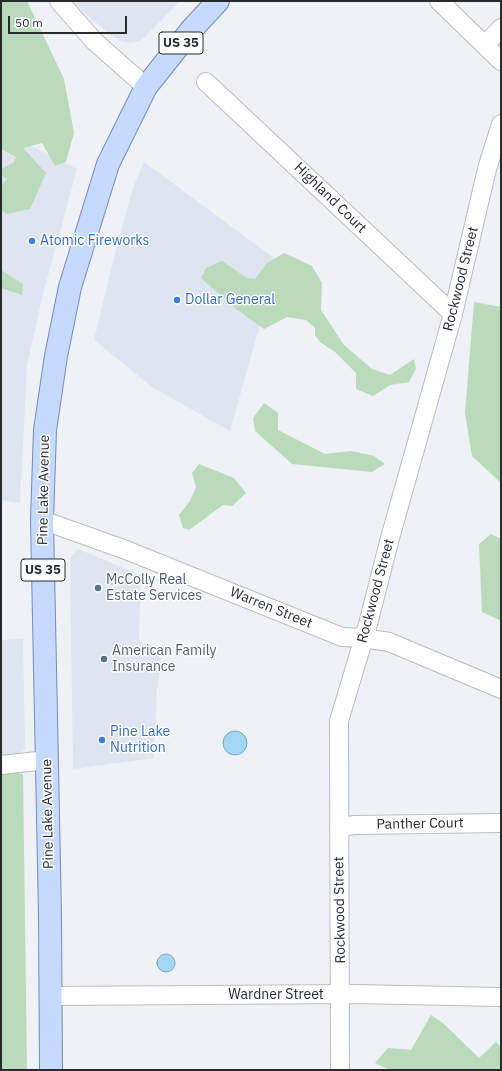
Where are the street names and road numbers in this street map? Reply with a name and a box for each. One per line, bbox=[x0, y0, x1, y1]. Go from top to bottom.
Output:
road number: US 35 bbox=[159, 32, 203, 54]
street label: Highland Court bbox=[290, 159, 370, 237]
street label: Rockwood Street bbox=[440, 225, 482, 333]
street label: Pine Lake Avenue bbox=[35, 435, 53, 545]
street label: Rockwood Street bbox=[354, 537, 398, 645]
road number: US 35 bbox=[21, 559, 65, 581]
street label: Warren Street bbox=[227, 584, 315, 632]
street label: Pine Lake Avenue bbox=[39, 759, 57, 869]
street label: Panther Court bbox=[376, 815, 464, 833]
street label: Rockwood Street bbox=[331, 856, 349, 964]
street label: Wardner Street bbox=[228, 987, 324, 1003]

